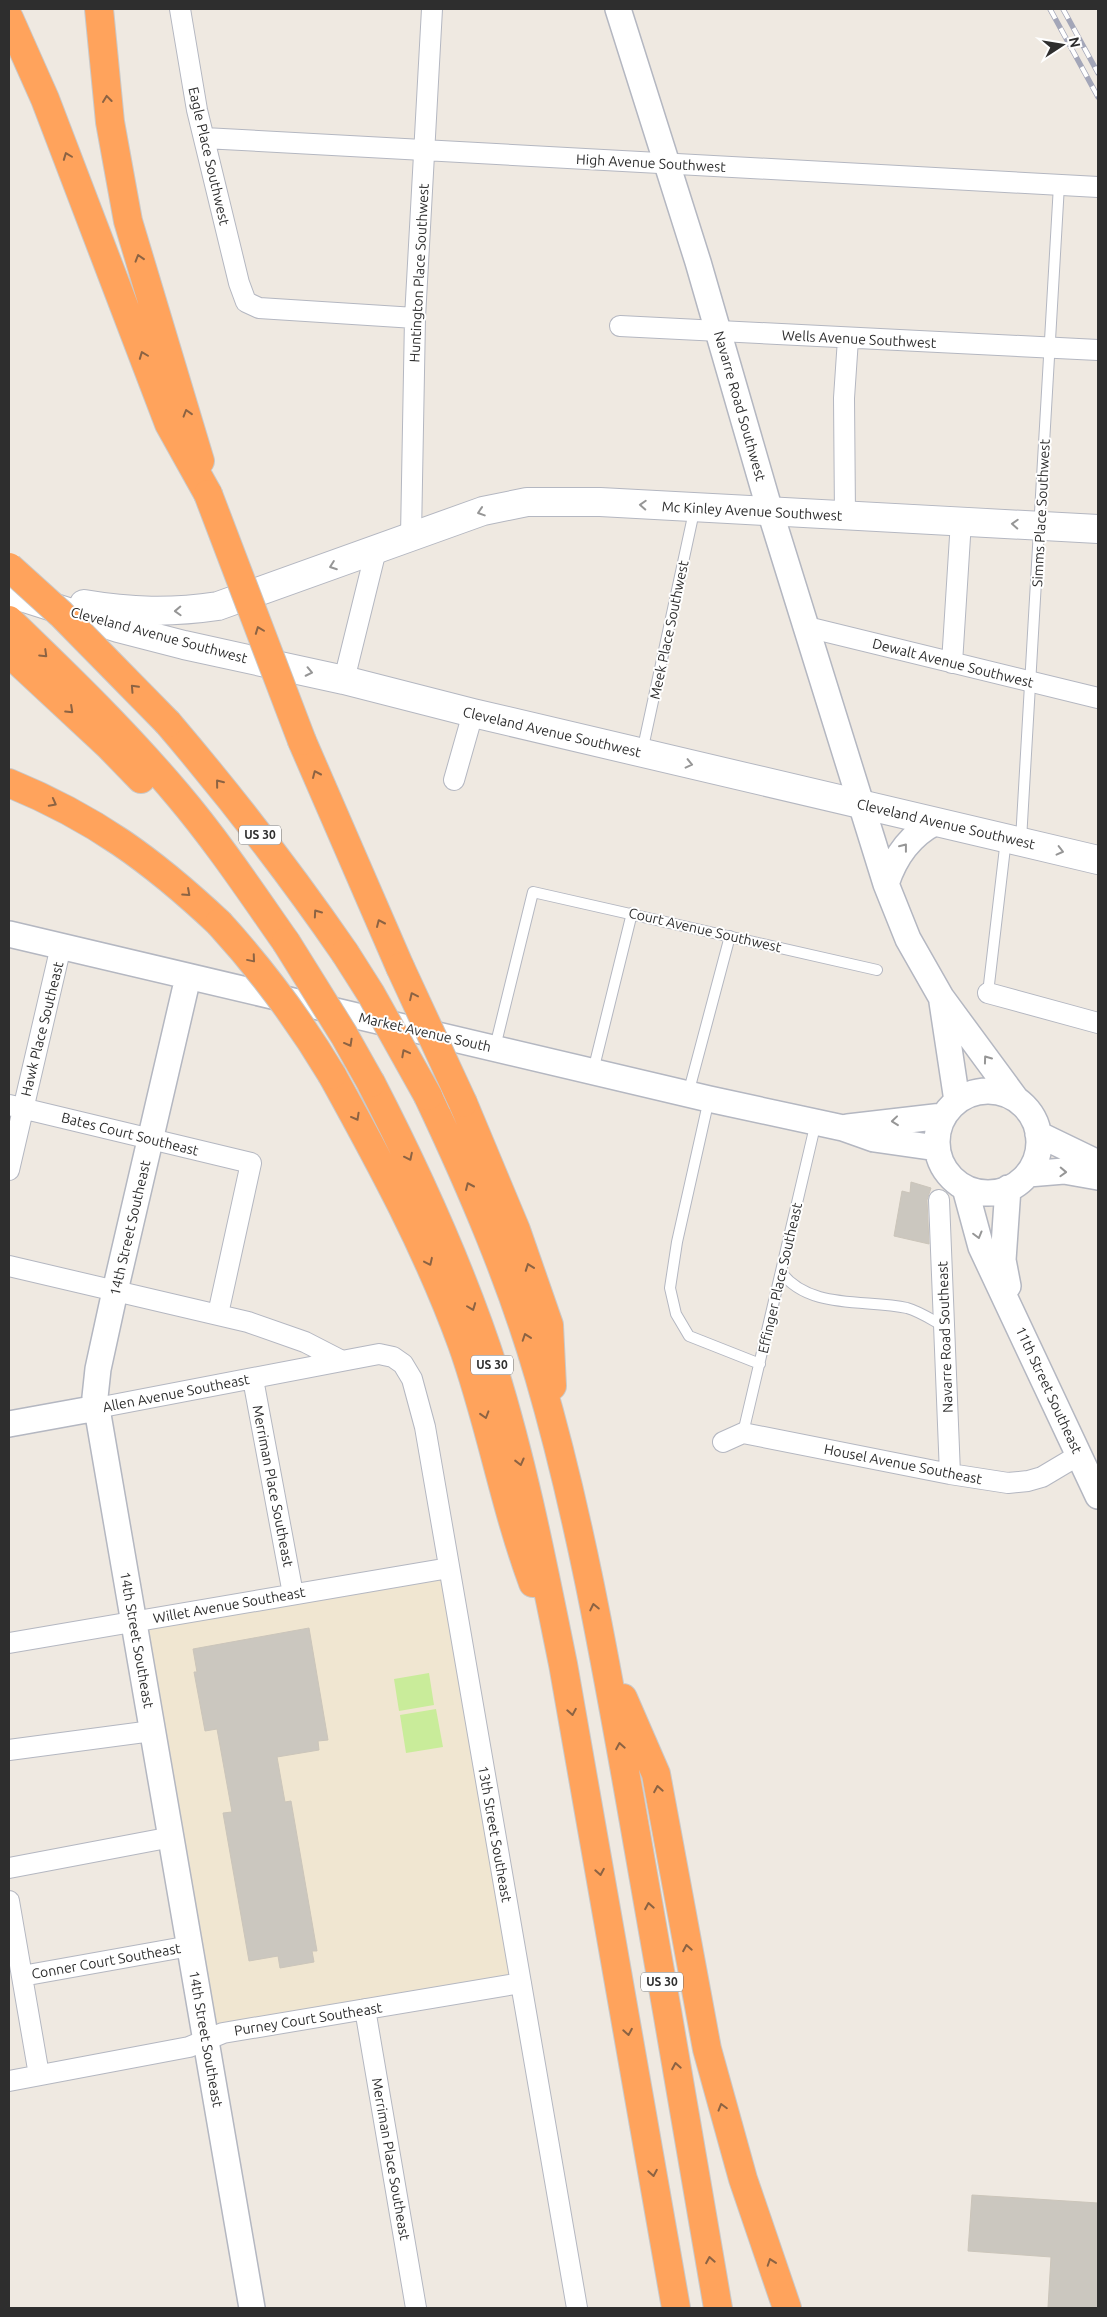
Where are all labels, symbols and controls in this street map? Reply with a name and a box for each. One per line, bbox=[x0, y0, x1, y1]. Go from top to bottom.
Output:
north arrow bbox=[1037, 20, 1087, 70]
text: N bbox=[1066, 36, 1084, 49]
street label: Eagle Place Southwest bbox=[185, 85, 233, 227]
one-way arrow bbox=[102, 94, 113, 102]
street label: High Avenue Southwest bbox=[576, 151, 727, 175]
one-way arrow bbox=[63, 152, 73, 161]
street label: Huntington Place Southwest bbox=[406, 183, 432, 363]
one-way arrow bbox=[135, 254, 145, 262]
street label: Wells Avenue Southwest bbox=[781, 327, 937, 351]
street label: Navarre Road Southwest bbox=[711, 329, 769, 483]
one-way arrow bbox=[139, 351, 149, 360]
one-way arrow bbox=[183, 409, 193, 418]
street label: Simms Place Southwest bbox=[1029, 438, 1053, 587]
street label: Mc Kinley Avenue Southwest bbox=[661, 498, 843, 524]
one-way arrow bbox=[638, 499, 646, 510]
one-way arrow bbox=[478, 506, 486, 516]
one-way arrow bbox=[1010, 519, 1018, 530]
street label: Meek Place Southwest bbox=[646, 559, 692, 701]
one-way arrow bbox=[329, 560, 338, 570]
street label: Cleveland Avenue Southwest bbox=[69, 604, 250, 666]
one-way arrow bbox=[173, 606, 181, 616]
one-way arrow bbox=[255, 627, 265, 635]
street label: Dewalt Avenue Southwest bbox=[871, 635, 1036, 691]
one-way arrow bbox=[38, 648, 47, 657]
one-way arrow bbox=[305, 667, 314, 677]
one-way arrow bbox=[131, 685, 140, 694]
one-way arrow bbox=[65, 704, 74, 713]
street label: Cleveland Avenue Southwest bbox=[461, 704, 643, 760]
one-way arrow bbox=[685, 758, 694, 769]
one-way arrow bbox=[311, 770, 321, 778]
one-way arrow bbox=[215, 780, 224, 789]
street label: Cleveland Avenue Southwest bbox=[855, 796, 1037, 852]
one-way arrow bbox=[48, 797, 57, 807]
road number: US 30 bbox=[239, 826, 281, 844]
one-way arrow bbox=[899, 844, 907, 853]
one-way arrow bbox=[1055, 845, 1064, 856]
one-way arrow bbox=[182, 888, 191, 897]
street label: Court Avenue Southwest bbox=[627, 905, 783, 955]
one-way arrow bbox=[314, 909, 323, 918]
one-way arrow bbox=[376, 919, 387, 928]
one-way arrow bbox=[246, 953, 254, 962]
street label: Hawk Place Southeast bbox=[18, 960, 67, 1098]
one-way arrow bbox=[409, 992, 419, 1001]
street label: Market Avenue South bbox=[357, 1009, 493, 1055]
one-way arrow bbox=[342, 1037, 352, 1046]
one-way arrow bbox=[401, 1050, 411, 1059]
one-way arrow bbox=[984, 1055, 993, 1065]
street label: Bates Court Southeast bbox=[60, 1109, 201, 1159]
one-way arrow bbox=[349, 1112, 359, 1121]
one-way arrow bbox=[891, 1115, 899, 1126]
one-way arrow bbox=[403, 1152, 413, 1161]
street label: 14th Street Southeast bbox=[107, 1158, 153, 1297]
one-way arrow bbox=[1059, 1167, 1067, 1178]
one-way arrow bbox=[465, 1182, 476, 1191]
street label: Effinger Place Southeast bbox=[755, 1201, 805, 1355]
one-way arrow bbox=[972, 1230, 983, 1239]
one-way arrow bbox=[423, 1257, 433, 1266]
street label: Navarre Road Southeast bbox=[934, 1260, 956, 1413]
one-way arrow bbox=[525, 1263, 535, 1272]
one-way arrow bbox=[466, 1302, 476, 1311]
street label: 11th Street Southeast bbox=[1013, 1324, 1086, 1457]
one-way arrow bbox=[522, 1334, 532, 1342]
road number: US 30 bbox=[471, 1356, 513, 1374]
street label: Allen Avenue Southeast bbox=[101, 1371, 251, 1415]
street label: Merriman Place Southeast bbox=[249, 1404, 297, 1569]
one-way arrow bbox=[479, 1410, 489, 1419]
street label: Housel Avenue Southeast bbox=[823, 1441, 984, 1487]
one-way arrow bbox=[514, 1458, 524, 1466]
street label: 14th Street Southeast bbox=[117, 1571, 157, 1710]
street label: Willet Avenue Southeast bbox=[152, 1584, 307, 1626]
one-way arrow bbox=[590, 1603, 600, 1612]
one-way arrow bbox=[566, 1708, 576, 1717]
one-way arrow bbox=[616, 1741, 626, 1750]
street label: 13th Street Southeast bbox=[475, 1765, 515, 1904]
one-way arrow bbox=[654, 1784, 664, 1793]
one-way arrow bbox=[595, 1868, 605, 1876]
one-way arrow bbox=[644, 1901, 654, 1910]
street label: Conner Court Southeast bbox=[30, 1940, 182, 1982]
one-way arrow bbox=[683, 1944, 693, 1953]
street label: 14th Street Southeast bbox=[186, 1970, 226, 2109]
road number: US 30 bbox=[641, 1972, 683, 1991]
street label: Purney Court Southeast bbox=[233, 1999, 384, 2039]
one-way arrow bbox=[623, 2028, 633, 2037]
one-way arrow bbox=[672, 2061, 682, 2070]
street label: Merriman Place Southeast bbox=[369, 2077, 413, 2242]
one-way arrow bbox=[718, 2104, 728, 2112]
one-way arrow bbox=[647, 2169, 657, 2177]
one-way arrow bbox=[706, 2256, 716, 2265]
one-way arrow bbox=[767, 2258, 777, 2267]

